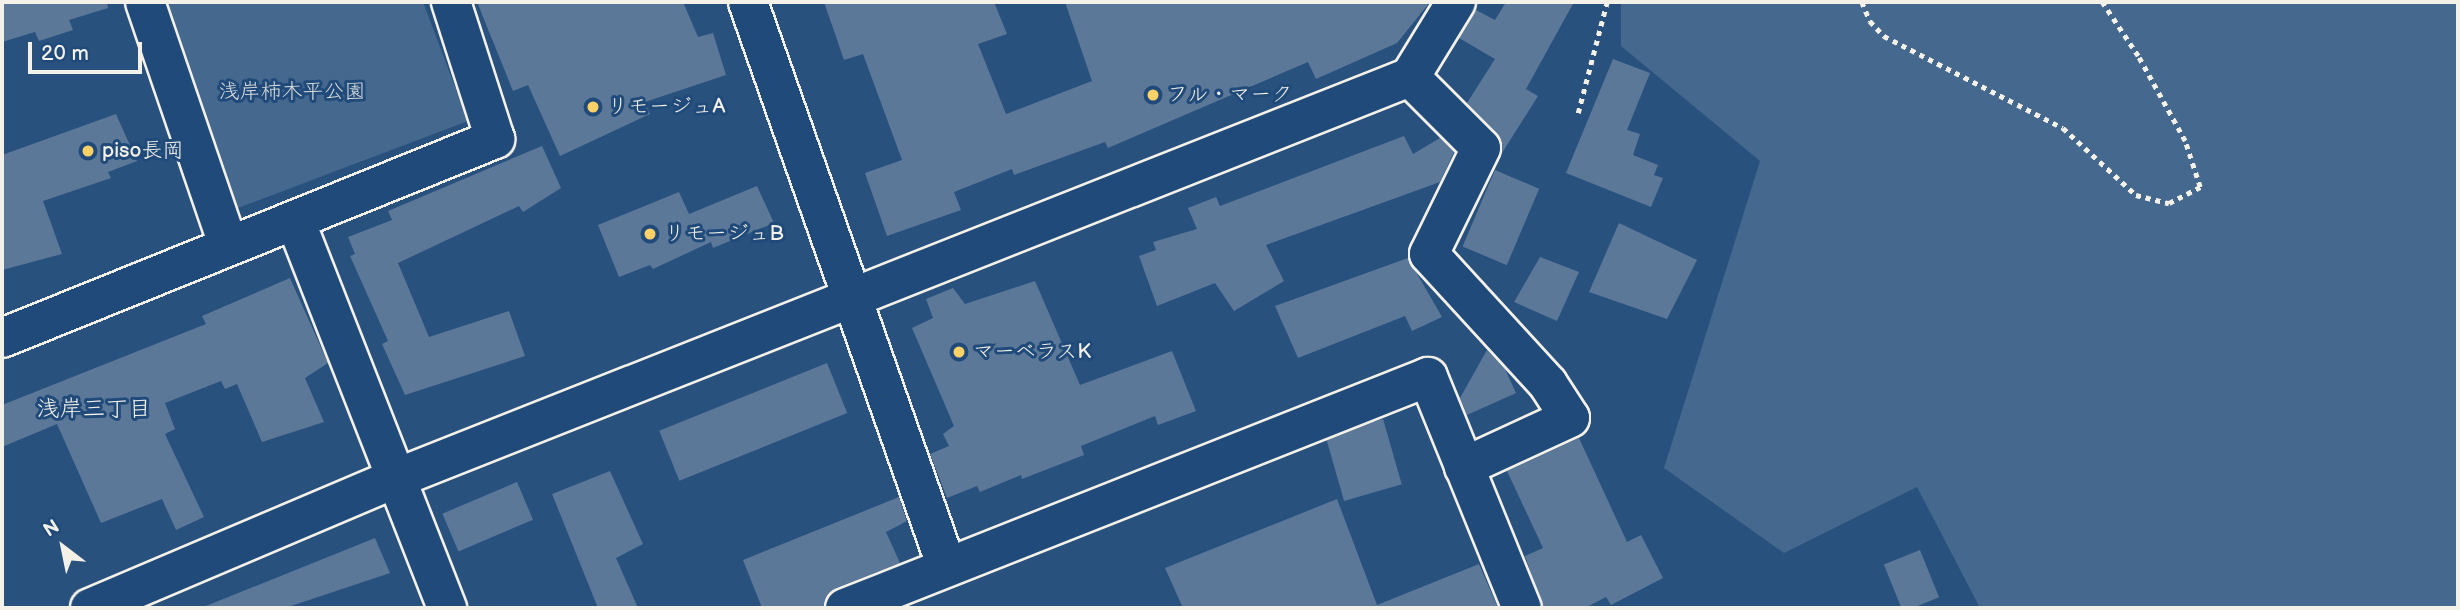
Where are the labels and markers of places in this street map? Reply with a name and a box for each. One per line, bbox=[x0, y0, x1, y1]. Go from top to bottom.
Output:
place label: フル・マーク bbox=[1167, 82, 1293, 108]
marker: フル・マーク bbox=[1145, 87, 1161, 103]
place label: リモージュA bbox=[607, 94, 725, 120]
marker: リモージュA bbox=[585, 99, 601, 115]
place label: piso長岡 bbox=[102, 138, 183, 164]
marker: piso長岡 bbox=[80, 143, 96, 159]
place label: リモージュB bbox=[664, 221, 783, 247]
marker: リモージュB bbox=[642, 226, 658, 242]
place label: マーベラスK bbox=[973, 339, 1092, 365]
marker: マーベラスK bbox=[951, 344, 967, 360]

